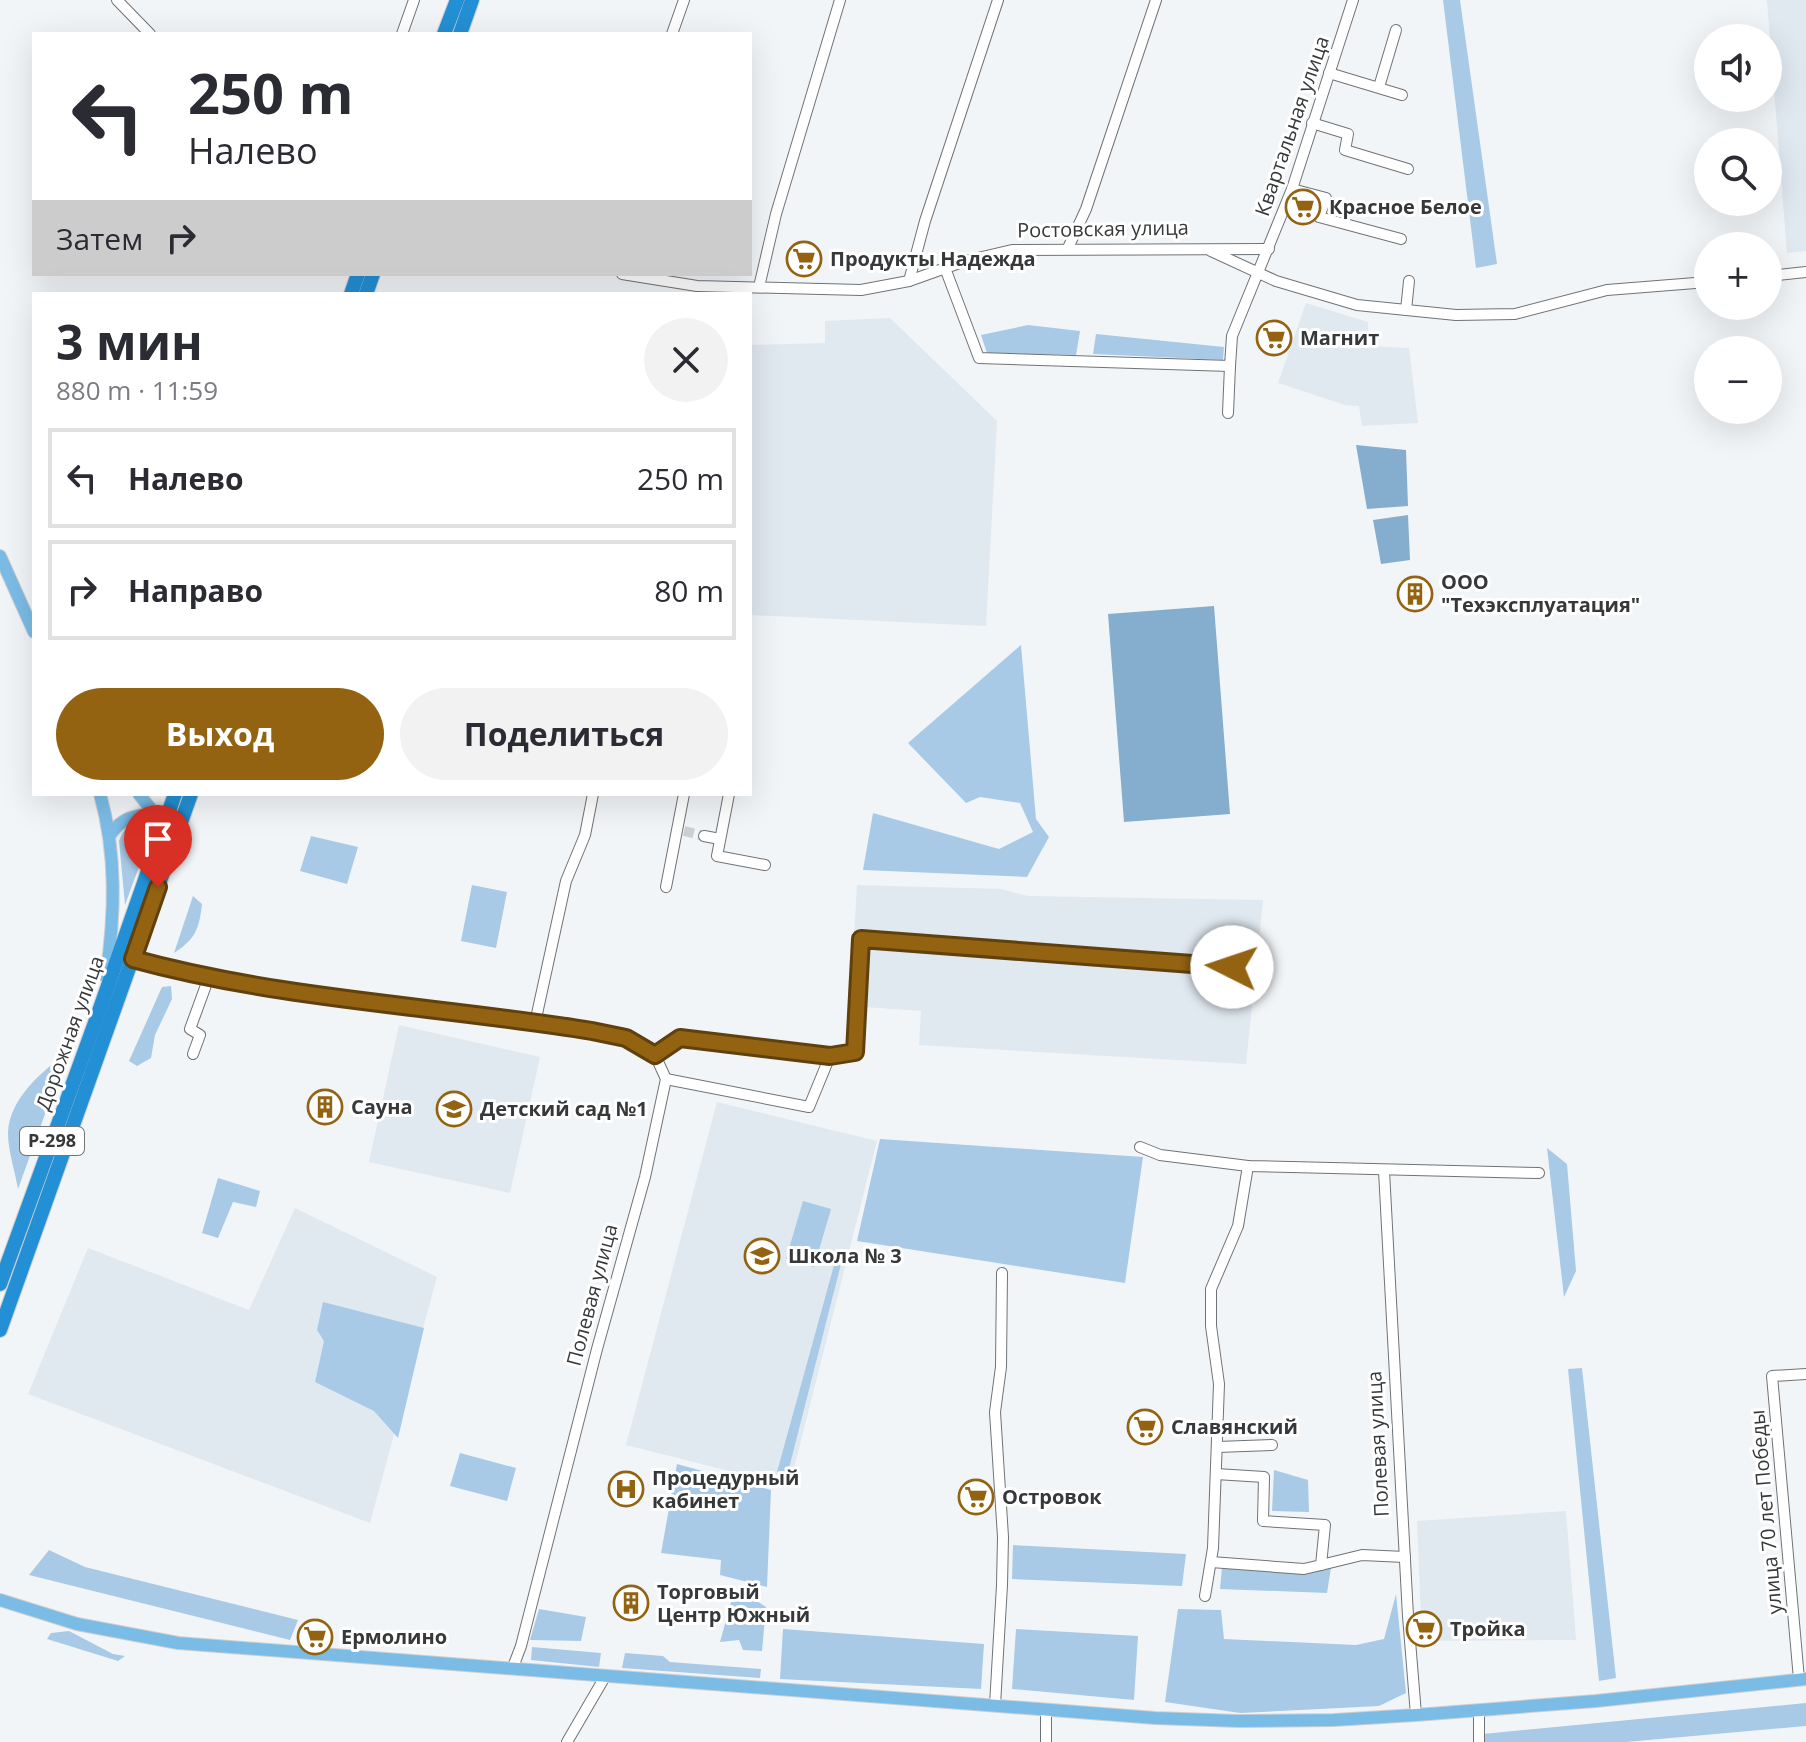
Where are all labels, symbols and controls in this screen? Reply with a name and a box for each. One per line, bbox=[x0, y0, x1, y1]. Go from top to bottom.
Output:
map controls bbox=[1694, 24, 1782, 424]
button: sound bbox=[1694, 24, 1782, 112]
street label: Квартальная улица bbox=[1248, 32, 1335, 219]
text: 250 m bbox=[188, 54, 354, 130]
icon: left bbox=[56, 64, 160, 168]
text: Налево bbox=[188, 126, 318, 175]
button: search bbox=[1694, 128, 1782, 216]
supermarket icon: Красное Белое bbox=[1284, 188, 1322, 226]
place label: Красное Белое bbox=[1329, 193, 1482, 220]
street label: Ростовская улица bbox=[1017, 214, 1189, 243]
icon: right bbox=[159, 216, 203, 260]
text: Затем bbox=[56, 218, 143, 259]
button: + bbox=[1694, 232, 1782, 320]
supermarket icon: Продукты Надежда bbox=[785, 240, 823, 278]
place label: Продукты Надежда bbox=[830, 245, 1036, 272]
text: 3 мин bbox=[56, 309, 203, 374]
button: close bbox=[644, 318, 728, 402]
supermarket icon: Магнит bbox=[1255, 319, 1293, 357]
place label: Магнит bbox=[1300, 324, 1379, 351]
button: − bbox=[1694, 336, 1782, 424]
text: 880 m · 11:59 bbox=[56, 372, 218, 408]
icon: left bbox=[60, 456, 104, 500]
text: Налево bbox=[128, 458, 244, 499]
text: 250 m bbox=[637, 458, 724, 499]
icon: right bbox=[60, 568, 104, 612]
place label: ООО "Техэксплуатация" bbox=[1441, 568, 1640, 618]
text: Направо bbox=[128, 570, 263, 611]
text: 80 m bbox=[654, 570, 724, 611]
building icon: ООО "Техэксплуатация" bbox=[1396, 575, 1434, 613]
button: Выход bbox=[56, 688, 384, 780]
button: Поделиться bbox=[400, 688, 728, 780]
pin bbox=[124, 805, 192, 887]
icon: arrive bbox=[136, 817, 180, 861]
position arrow bbox=[1190, 925, 1274, 1009]
street label: Дорожная улица bbox=[29, 952, 110, 1114]
building icon: Сауна bbox=[306, 1088, 344, 1126]
school or university icon: Детский сад №1 bbox=[435, 1090, 473, 1128]
place label: Сауна bbox=[351, 1093, 413, 1120]
place label: Детский сад №1 bbox=[480, 1095, 648, 1122]
road number: Р-298 bbox=[20, 1127, 84, 1155]
street label: Полевая улица bbox=[560, 1221, 623, 1369]
school or university icon: Школа № 3 bbox=[743, 1237, 781, 1275]
place label: Школа № 3 bbox=[788, 1242, 902, 1269]
street label: Полевая улица bbox=[1360, 1370, 1395, 1518]
supermarket icon: Славянский bbox=[1126, 1408, 1164, 1446]
street label: улица 70 лет Победы bbox=[1743, 1409, 1788, 1615]
place label: Славянский bbox=[1171, 1413, 1298, 1440]
place label: Процедурный кабинет bbox=[652, 1464, 799, 1514]
hospital icon: Процедурный кабинет bbox=[607, 1470, 645, 1508]
supermarket icon: Островок bbox=[957, 1478, 995, 1516]
place label: Островок bbox=[1002, 1483, 1102, 1510]
place label: Торговый Центр Южный bbox=[657, 1578, 810, 1628]
building icon: Торговый Центр Южный bbox=[612, 1584, 650, 1622]
supermarket icon: Тройка bbox=[1405, 1610, 1443, 1648]
place label: Тройка bbox=[1450, 1615, 1526, 1642]
supermarket icon: Ермолино bbox=[296, 1618, 334, 1656]
place label: Ермолино bbox=[341, 1623, 447, 1650]

